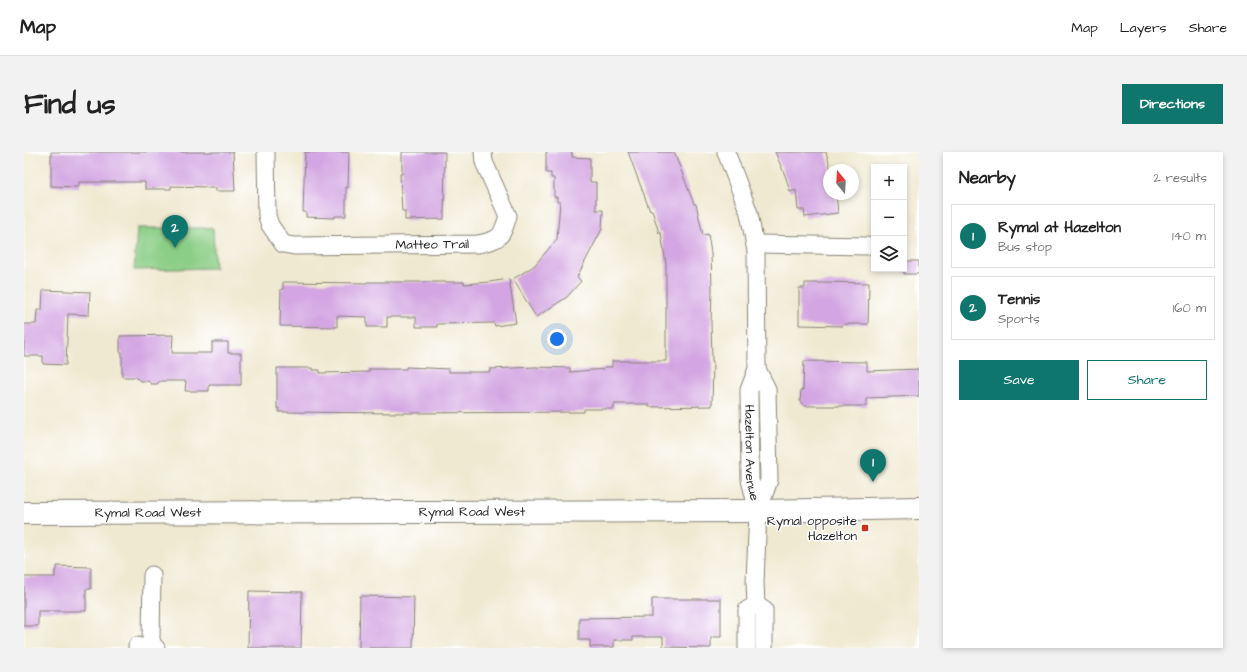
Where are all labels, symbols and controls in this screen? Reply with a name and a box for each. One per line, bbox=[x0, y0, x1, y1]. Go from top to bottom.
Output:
text: Map bbox=[20, 14, 56, 41]
text: Map bbox=[1071, 18, 1098, 38]
text: Layers bbox=[1120, 18, 1167, 38]
text: Share bbox=[1189, 18, 1227, 38]
button: Directions bbox=[1122, 84, 1223, 124]
text: Find us bbox=[24, 85, 115, 124]
north arrow bbox=[823, 164, 859, 200]
map controls bbox=[871, 164, 907, 272]
button: + bbox=[871, 164, 907, 200]
text: Nearby bbox=[959, 166, 1016, 190]
text: 2 results bbox=[1153, 169, 1207, 187]
button: − bbox=[871, 200, 907, 236]
pin: 2 bbox=[162, 215, 188, 248]
text: Rymal at Hazelton bbox=[998, 217, 1121, 238]
text: 1 bbox=[972, 227, 974, 245]
text: 140 m bbox=[1172, 227, 1206, 245]
street label: Matteo Trail bbox=[395, 235, 469, 254]
button: layers bbox=[871, 236, 907, 272]
text: Bus stop bbox=[998, 238, 1052, 256]
text: Tennis bbox=[998, 289, 1040, 310]
text: 2 bbox=[969, 299, 977, 317]
text: 160 m bbox=[1173, 299, 1206, 317]
text: Sports bbox=[998, 310, 1040, 328]
your location bbox=[547, 329, 567, 349]
button: Save bbox=[959, 360, 1079, 400]
button: Share bbox=[1087, 360, 1207, 400]
street label: Hazelton Avenue bbox=[740, 404, 764, 503]
pin: 1 bbox=[860, 449, 886, 482]
street label: Rymal Road West bbox=[419, 503, 526, 522]
street label: Rymal Road West bbox=[95, 504, 202, 523]
place label: Rymal opposite Hazelton bbox=[767, 512, 857, 545]
marker: Rymal opposite Hazelton bbox=[860, 523, 870, 533]

